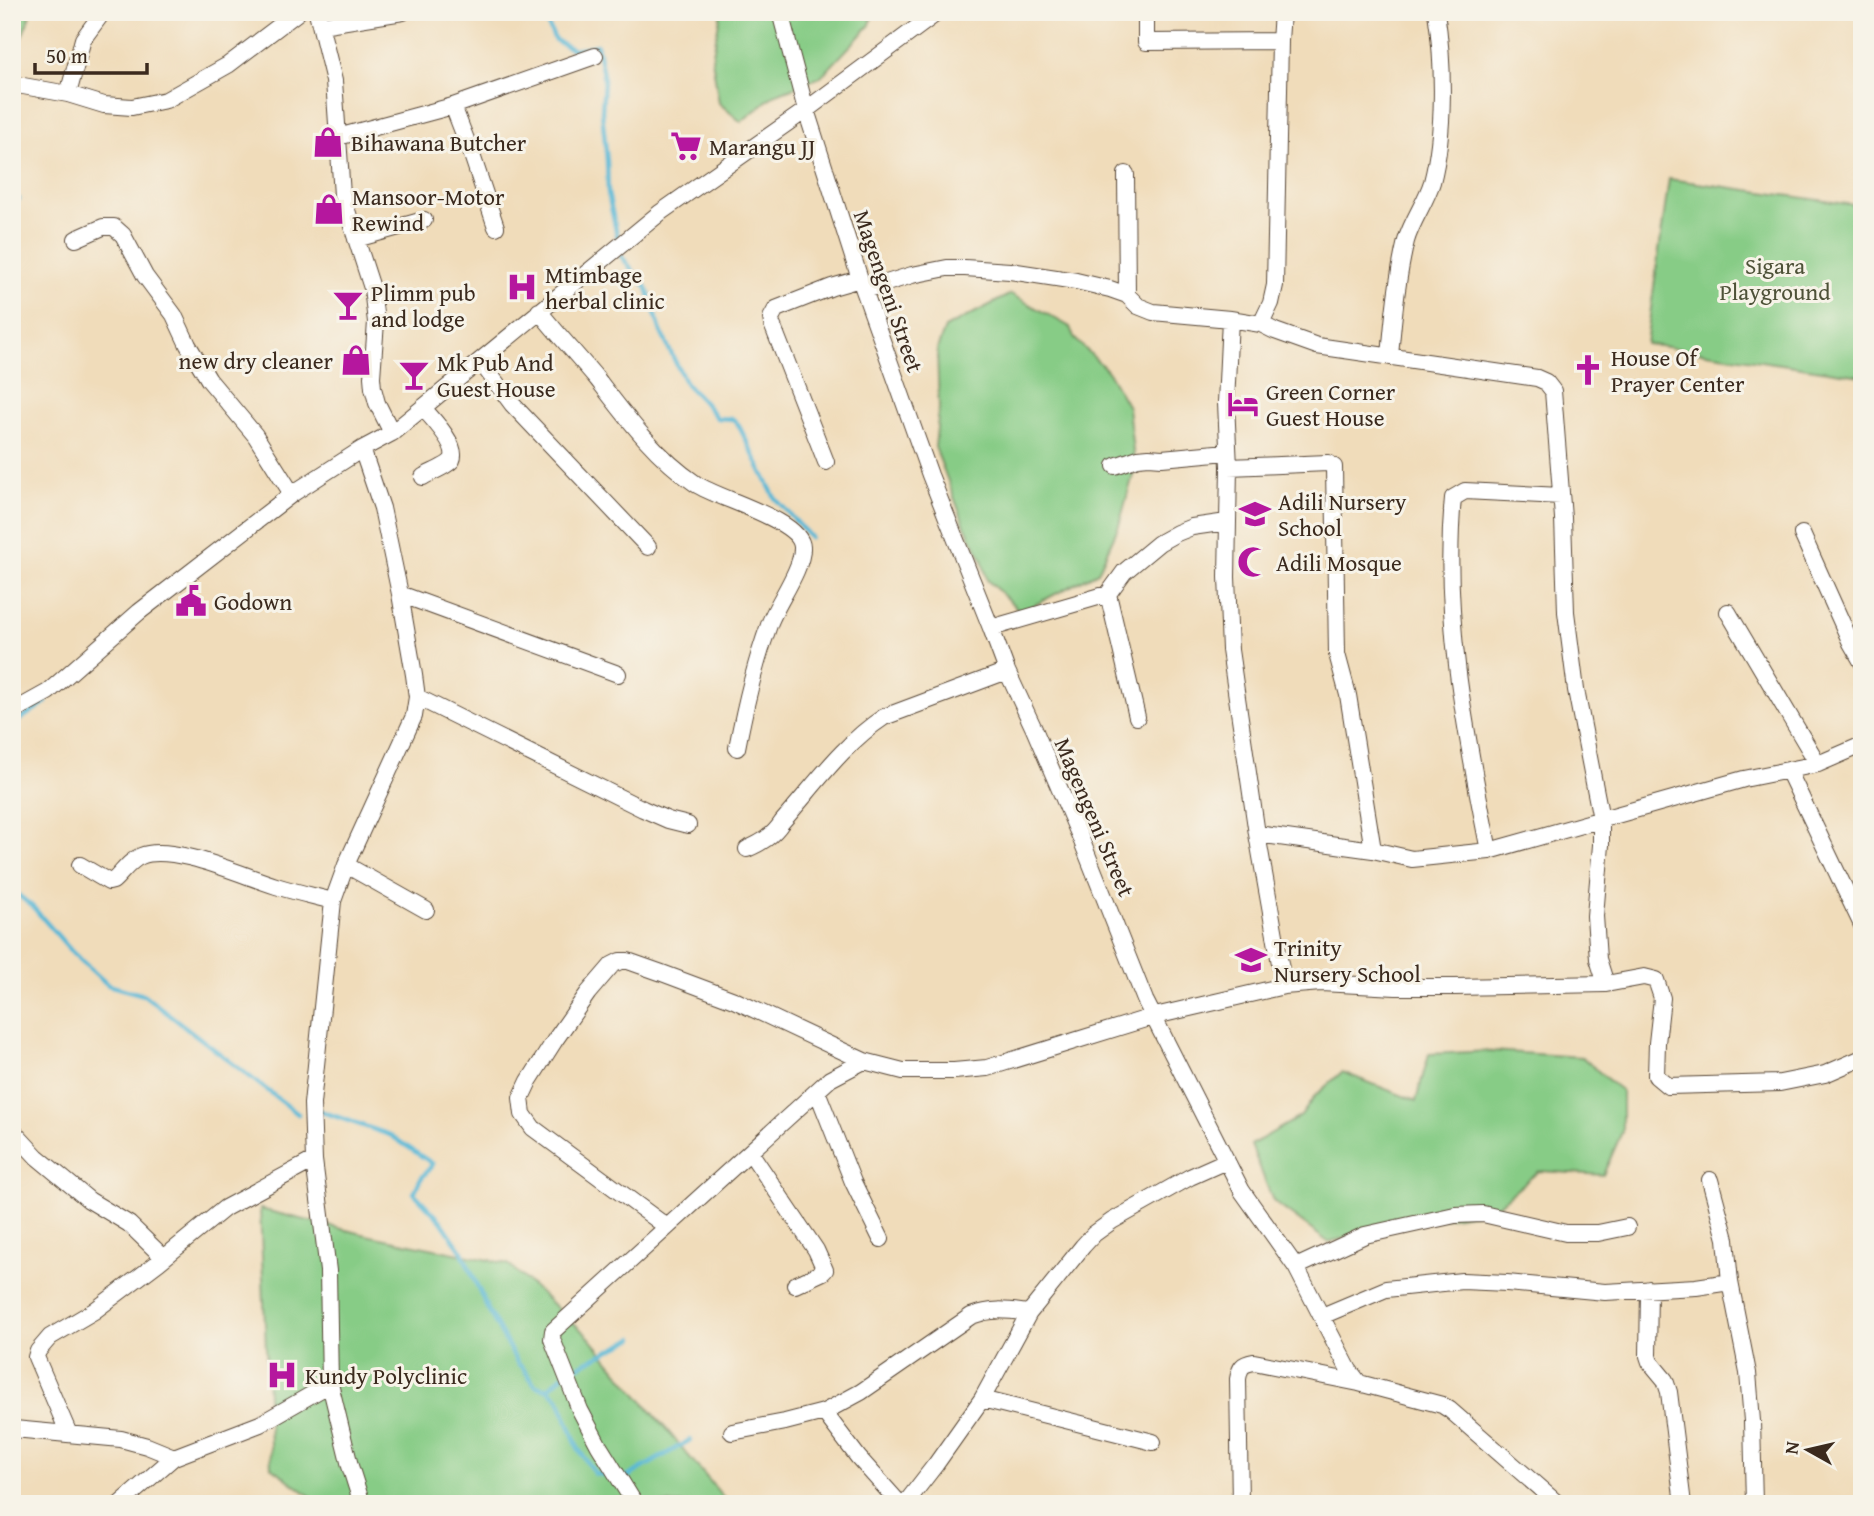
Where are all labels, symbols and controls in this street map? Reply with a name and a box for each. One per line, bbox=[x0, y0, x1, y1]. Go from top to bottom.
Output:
scale bar bbox=[35, 32, 147, 76]
text: 50 m bbox=[46, 40, 88, 71]
shop icon: Bihawana Butcher bbox=[311, 125, 345, 159]
place label: Bihawana Butcher bbox=[351, 126, 527, 159]
supermarket icon: Marangu JJ bbox=[669, 129, 703, 163]
place label: Marangu JJ bbox=[709, 130, 815, 163]
place label: Mansoor-Motor Rewind bbox=[352, 180, 505, 239]
shop icon: Mansoor-Motor Rewind bbox=[312, 192, 346, 226]
street label: Magengeni Street bbox=[846, 205, 932, 377]
park label: Sigara Playground bbox=[1719, 249, 1831, 308]
place label: Mtimbage herbal clinic bbox=[545, 258, 665, 317]
hospital icon: Mtimbage herbal clinic bbox=[505, 270, 539, 304]
place label: Plimm pub and lodge bbox=[371, 276, 476, 335]
bar icon: Plimm pub and lodge bbox=[331, 288, 365, 322]
place label: House Of Prayer Center bbox=[1611, 341, 1745, 400]
shop icon: new dry cleaner bbox=[339, 343, 373, 377]
place label: new dry cleaner bbox=[178, 344, 334, 377]
place label: Mk Pub And Guest House bbox=[437, 346, 555, 405]
church icon: House Of Prayer Center bbox=[1571, 353, 1605, 387]
bar icon: Mk Pub And Guest House bbox=[397, 358, 431, 392]
place label: Green Corner Guest House bbox=[1266, 375, 1396, 434]
hotel icon: Green Corner Guest House bbox=[1226, 387, 1260, 421]
place label: Adili Nursery School bbox=[1278, 485, 1407, 544]
school or university icon: Adili Nursery School bbox=[1238, 497, 1272, 531]
mosque icon: Adili Mosque bbox=[1236, 545, 1270, 579]
place label: Adili Mosque bbox=[1276, 546, 1402, 579]
public building icon: Godown bbox=[174, 584, 208, 618]
place label: Godown bbox=[214, 585, 292, 618]
street label: Magengeni Street bbox=[1047, 732, 1143, 902]
place label: Trinity Nursery School bbox=[1274, 931, 1421, 990]
school or university icon: Trinity Nursery School bbox=[1234, 943, 1268, 977]
hospital icon: Kundy Polyclinic bbox=[265, 1358, 299, 1392]
place label: Kundy Polyclinic bbox=[305, 1359, 467, 1392]
north arrow bbox=[1772, 1414, 1842, 1484]
text: N bbox=[1776, 1439, 1806, 1456]

